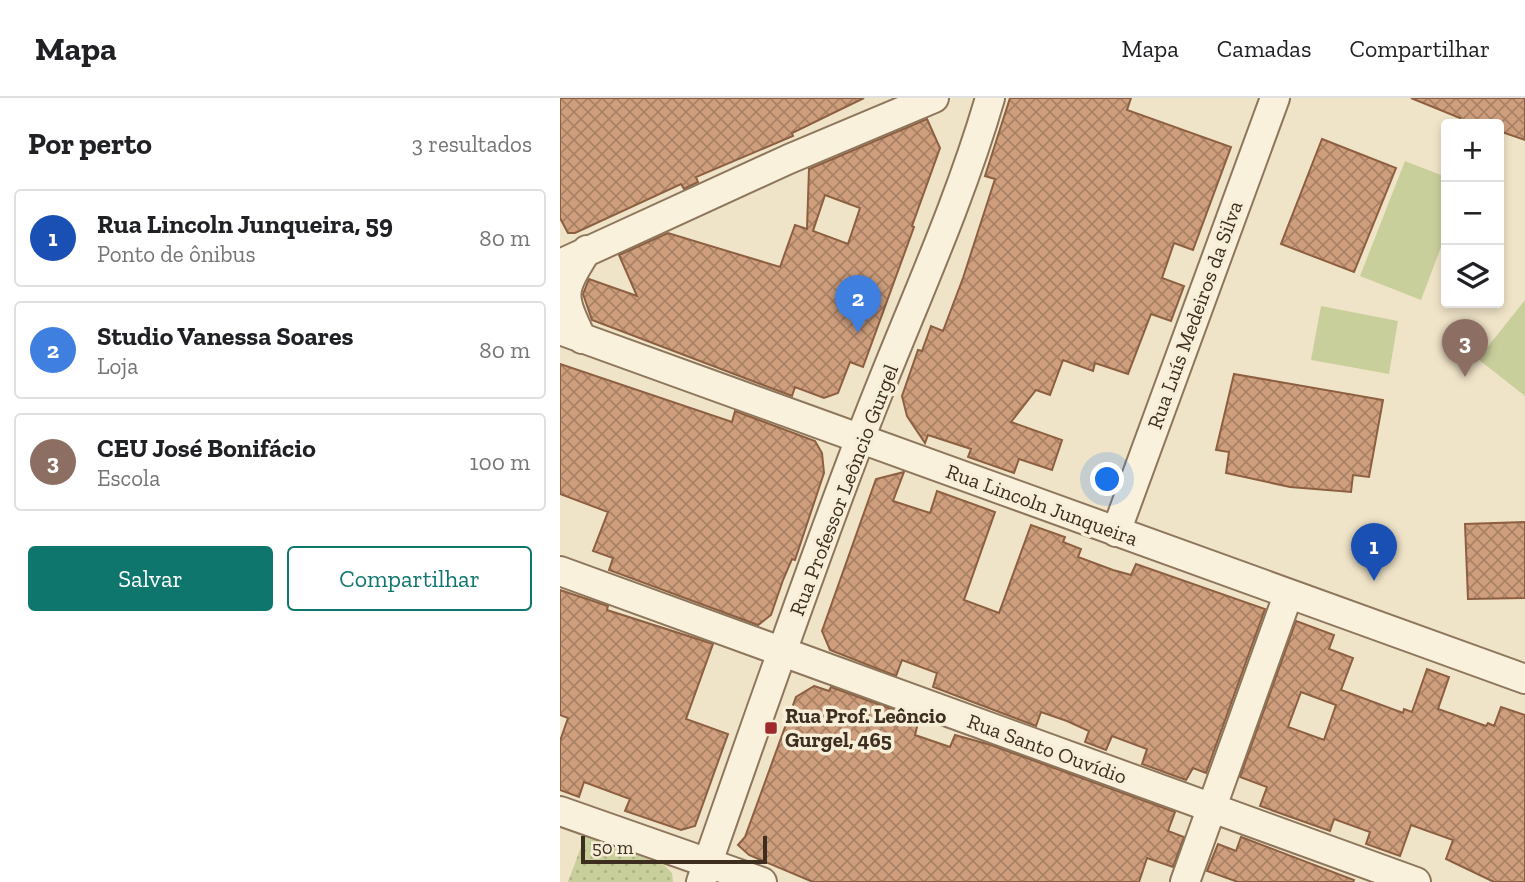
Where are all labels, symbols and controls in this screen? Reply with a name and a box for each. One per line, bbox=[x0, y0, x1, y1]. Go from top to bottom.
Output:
text: Mapa bbox=[35, 29, 117, 68]
text: Mapa bbox=[1121, 34, 1179, 63]
text: Camadas bbox=[1217, 34, 1311, 63]
text: Compartilhar bbox=[1349, 34, 1490, 63]
map controls bbox=[1441, 119, 1504, 308]
button: + bbox=[1441, 119, 1504, 182]
text: Por perto bbox=[28, 126, 152, 162]
text: 3 resultados bbox=[412, 130, 532, 158]
button: − bbox=[1441, 182, 1504, 245]
street label: Rua Luís Medeiros da Silva bbox=[1142, 197, 1247, 432]
text: Rua Lincoln Junqueira, 59 bbox=[97, 208, 393, 240]
text: 1 bbox=[48, 224, 58, 252]
text: 80 m bbox=[479, 224, 530, 252]
text: Ponto de ônibus bbox=[97, 240, 256, 268]
button: layers bbox=[1441, 245, 1504, 308]
pin: 2 bbox=[835, 275, 881, 333]
pin: 3 bbox=[1442, 319, 1488, 377]
text: Studio Vanessa Soares bbox=[97, 320, 354, 352]
text: 2 bbox=[47, 336, 59, 364]
text: 80 m bbox=[479, 336, 530, 364]
text: Loja bbox=[97, 352, 138, 380]
street label: Rua Professor Leôncio Gurgel bbox=[784, 360, 903, 619]
text: CEU José Bonifácio bbox=[97, 432, 316, 464]
text: 3 bbox=[47, 448, 59, 476]
text: 100 m bbox=[470, 448, 530, 476]
street label: Rua Lincoln Junqueira bbox=[943, 458, 1141, 551]
your location bbox=[1090, 462, 1124, 496]
text: Escola bbox=[97, 464, 160, 492]
pin: 1 bbox=[1351, 523, 1397, 581]
button: Salvar bbox=[28, 546, 273, 611]
button: Compartilhar bbox=[287, 546, 532, 611]
place label: Rua Prof. Leôncio Gurgel, 465 bbox=[785, 703, 946, 752]
street label: Rua Santo Ouvídio bbox=[964, 708, 1130, 789]
marker: Rua Prof. Leôncio Gurgel, 465 bbox=[763, 720, 779, 736]
scale bar bbox=[581, 833, 766, 865]
text: 50 m bbox=[592, 836, 633, 859]

